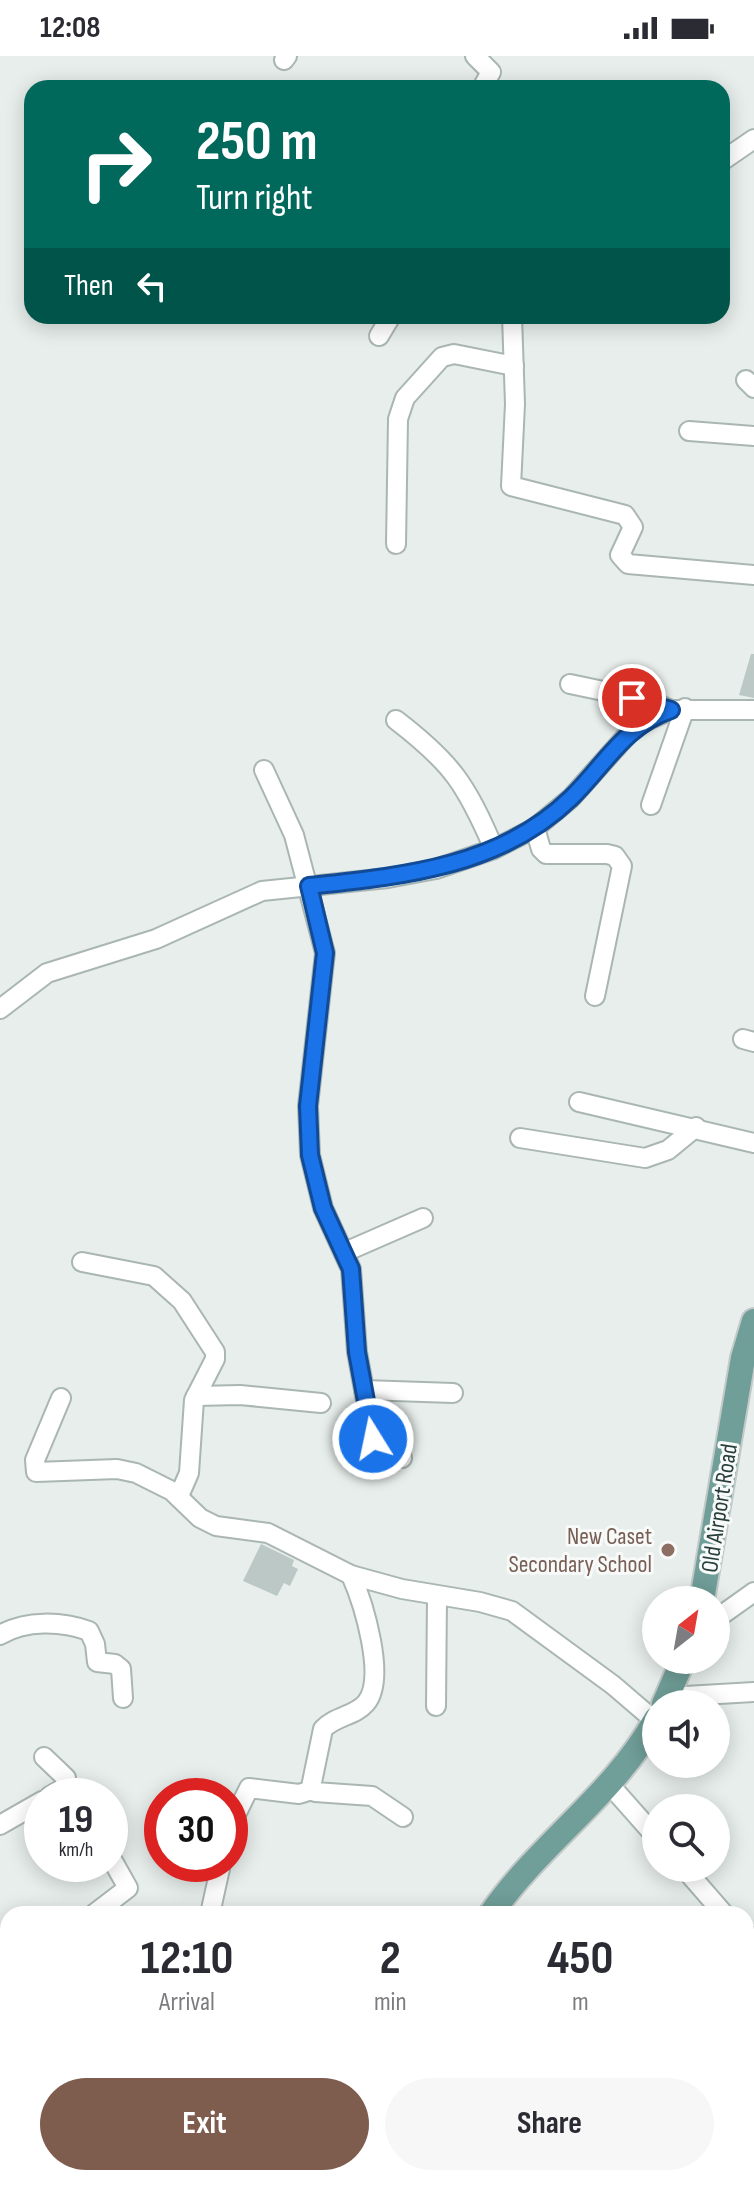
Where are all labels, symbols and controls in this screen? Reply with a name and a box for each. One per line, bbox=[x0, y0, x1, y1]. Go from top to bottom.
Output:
text: 12:08 bbox=[40, 10, 100, 46]
text: 250 m bbox=[196, 109, 318, 176]
icon: right bbox=[64, 112, 168, 216]
text: Turn right bbox=[196, 177, 313, 220]
icon: left bbox=[130, 264, 174, 308]
text: Then bbox=[64, 268, 114, 304]
pin bbox=[598, 664, 666, 732]
icon: arrive bbox=[610, 676, 654, 720]
position arrow bbox=[331, 1397, 415, 1481]
street label: Old Airport Road bbox=[695, 1442, 744, 1575]
place label: New Caset Secondary School bbox=[508, 1522, 652, 1579]
marker: New Caset Secondary School bbox=[659, 1541, 677, 1559]
north arrow bbox=[642, 1586, 730, 1674]
map controls bbox=[642, 1586, 730, 1882]
button: sound bbox=[642, 1690, 730, 1778]
speed limit sign: 30 bbox=[144, 1778, 248, 1882]
button: search bbox=[642, 1794, 730, 1882]
text: 19 bbox=[59, 1796, 93, 1844]
text: km/h bbox=[59, 1838, 93, 1862]
text: 12:10 bbox=[141, 1930, 233, 1987]
text: 2 bbox=[380, 1930, 401, 1987]
text: 450 bbox=[547, 1930, 613, 1987]
text: Arrival bbox=[159, 1987, 215, 2018]
text: min bbox=[374, 1987, 407, 2018]
text: m bbox=[572, 1987, 589, 2018]
button: Exit bbox=[40, 2078, 369, 2170]
button: Share bbox=[385, 2078, 714, 2170]

